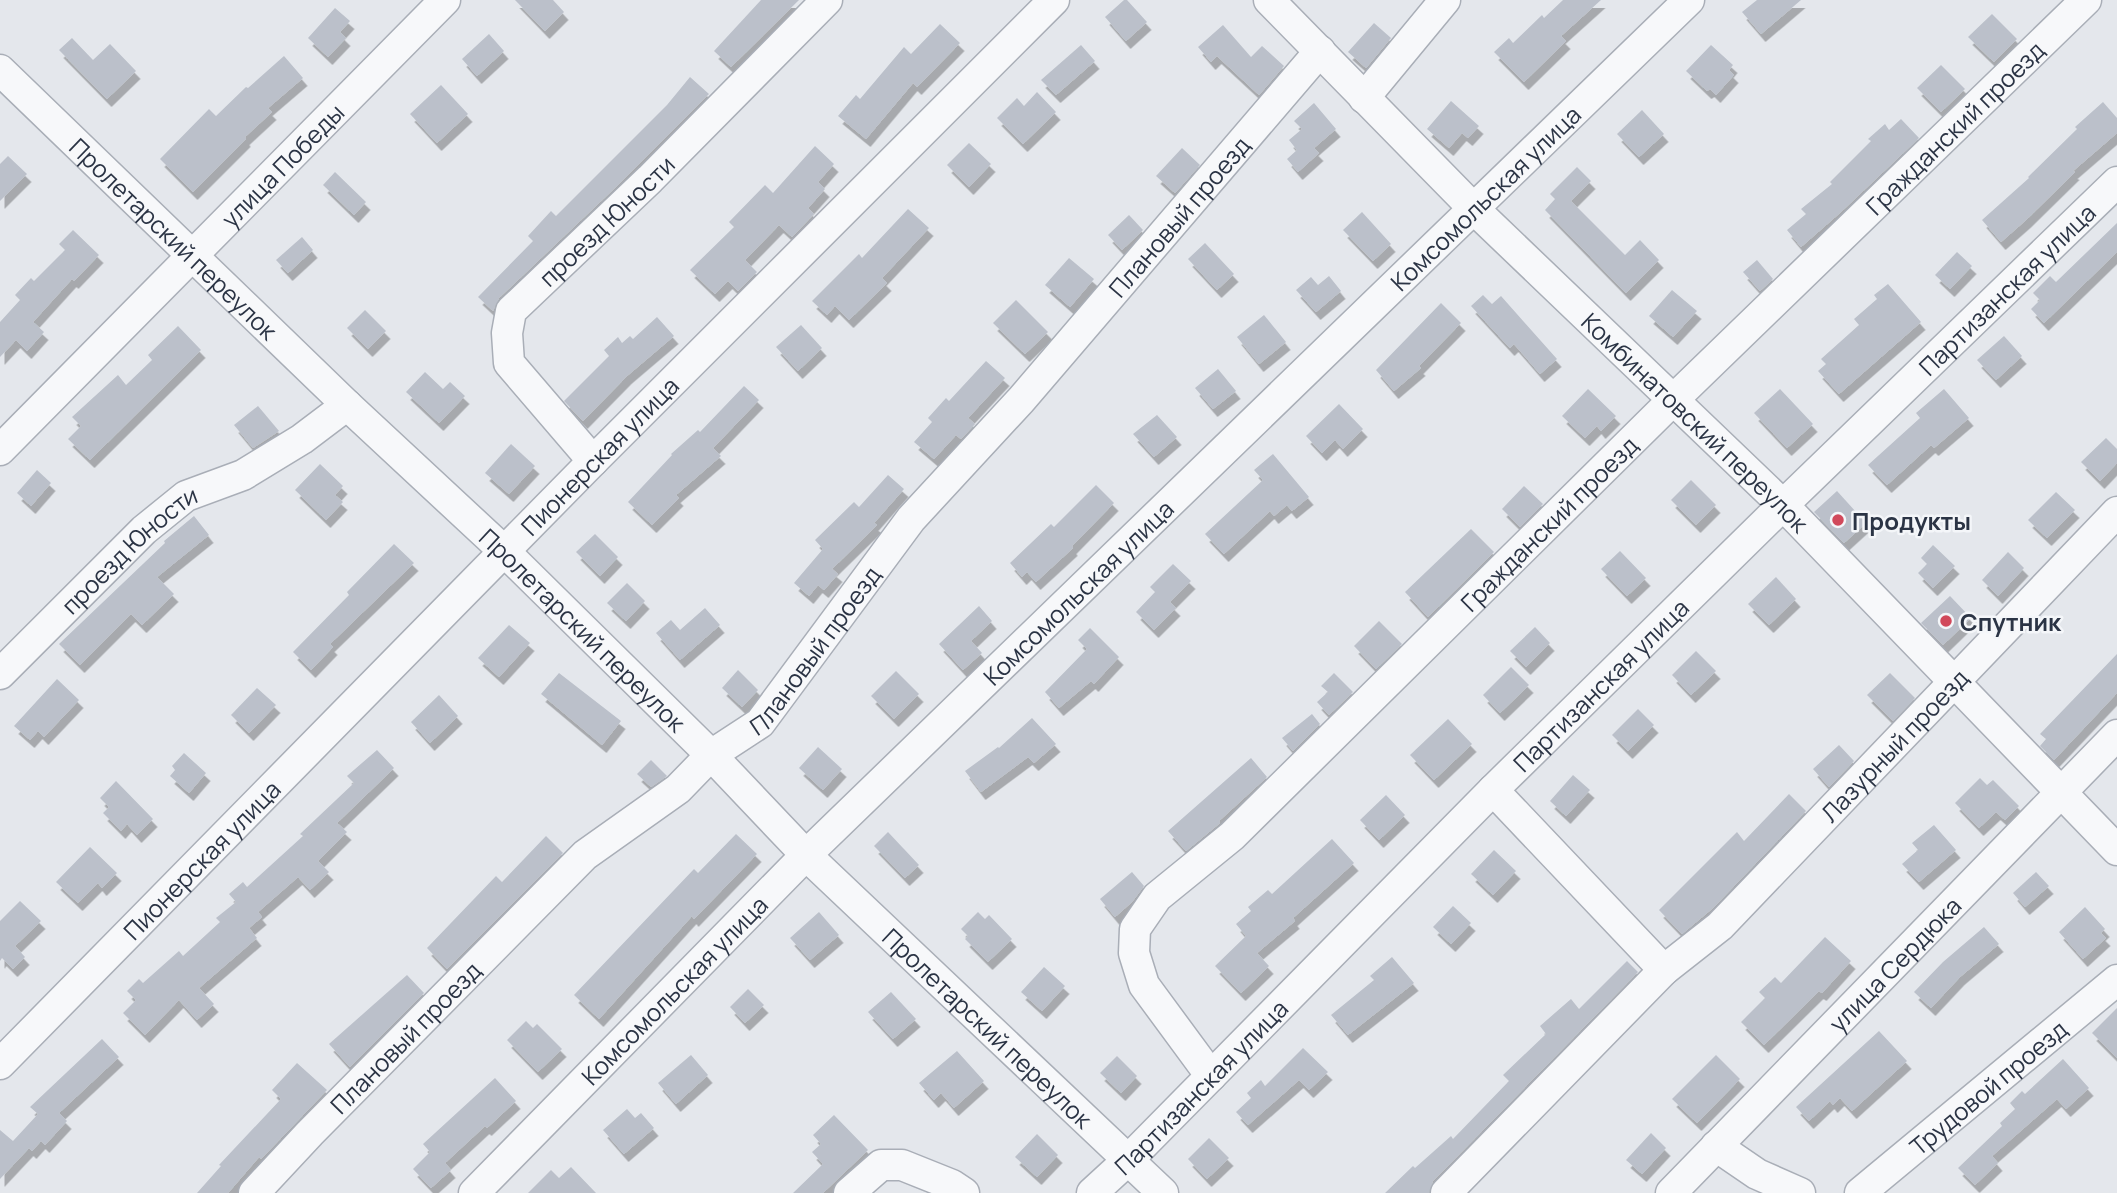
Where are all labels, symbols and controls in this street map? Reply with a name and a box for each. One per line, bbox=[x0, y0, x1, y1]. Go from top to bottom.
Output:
street label: Гражданский проезд bbox=[1858, 33, 2051, 222]
street label: улица Победы bbox=[213, 96, 351, 234]
street label: Комсомольская улица bbox=[1383, 98, 1587, 297]
street label: Плановый проезд bbox=[1100, 129, 1257, 303]
street label: Пролетарский переулок bbox=[63, 130, 286, 347]
street label: проезд Юности bbox=[531, 148, 681, 293]
street label: Партизанская улица bbox=[1911, 196, 2102, 382]
street label: Комбинатовский переулок bbox=[1575, 305, 1817, 540]
street label: Пионерская улица bbox=[513, 369, 685, 542]
street label: Гражданский проезд bbox=[1453, 428, 1644, 618]
street label: проезд Юности bbox=[53, 477, 201, 621]
street label: Комсомольская улица bbox=[975, 492, 1180, 692]
place label: Продукты bbox=[1852, 504, 1971, 537]
marker: Продукты bbox=[1830, 512, 1846, 528]
street label: Пролетарский переулок bbox=[473, 520, 694, 739]
street label: Плановый проезд bbox=[743, 559, 887, 742]
street label: Партизанская улица bbox=[1505, 591, 1695, 778]
place label: Спутник bbox=[1960, 605, 2062, 638]
marker: Спутник bbox=[1938, 613, 1954, 629]
street label: Лазурный проезд bbox=[1813, 661, 1975, 829]
street label: Пионерская улица bbox=[115, 772, 287, 946]
street label: Комсомольская улица bbox=[573, 888, 774, 1092]
street label: улица Сердюка bbox=[1821, 889, 1968, 1039]
street label: Пролетарский переулок bbox=[876, 920, 1101, 1135]
street label: Плановый проезд bbox=[322, 954, 488, 1120]
street label: Партизанская улица bbox=[1107, 992, 1294, 1182]
street label: Трудовой проезд bbox=[1902, 1012, 2074, 1162]

